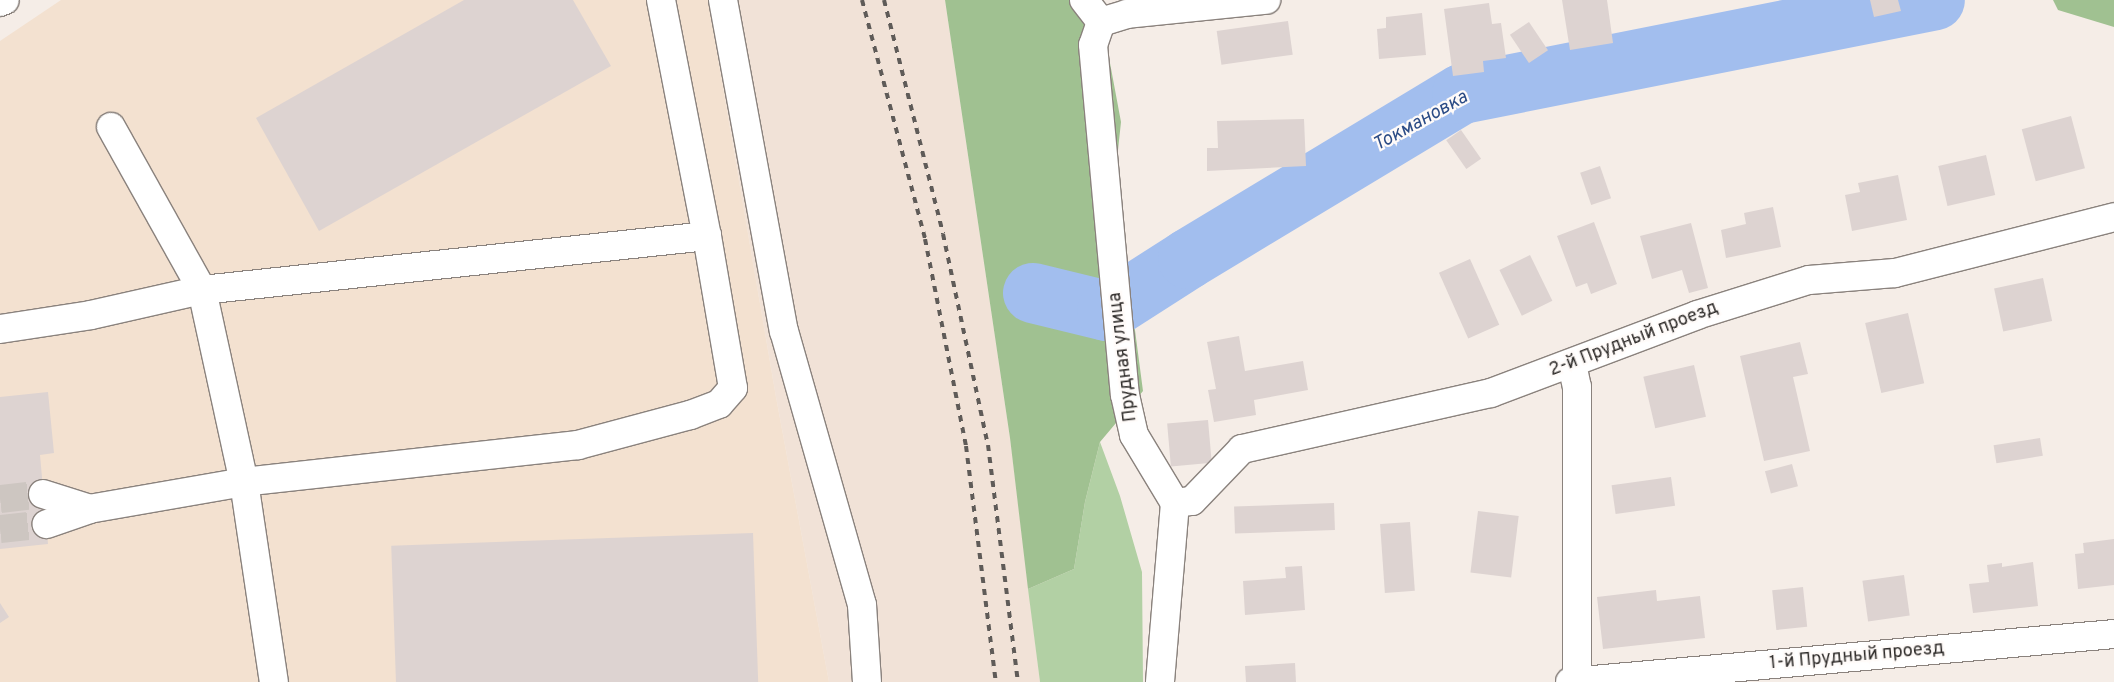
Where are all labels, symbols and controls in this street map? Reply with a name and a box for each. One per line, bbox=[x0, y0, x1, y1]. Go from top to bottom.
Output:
water label: Токмановка bbox=[1370, 87, 1472, 157]
street label: Прудная улица bbox=[1105, 291, 1143, 423]
street label: 2-й Прудный проезд bbox=[1547, 298, 1721, 382]
street label: 1-й Прудный проезд bbox=[1769, 639, 1945, 675]

